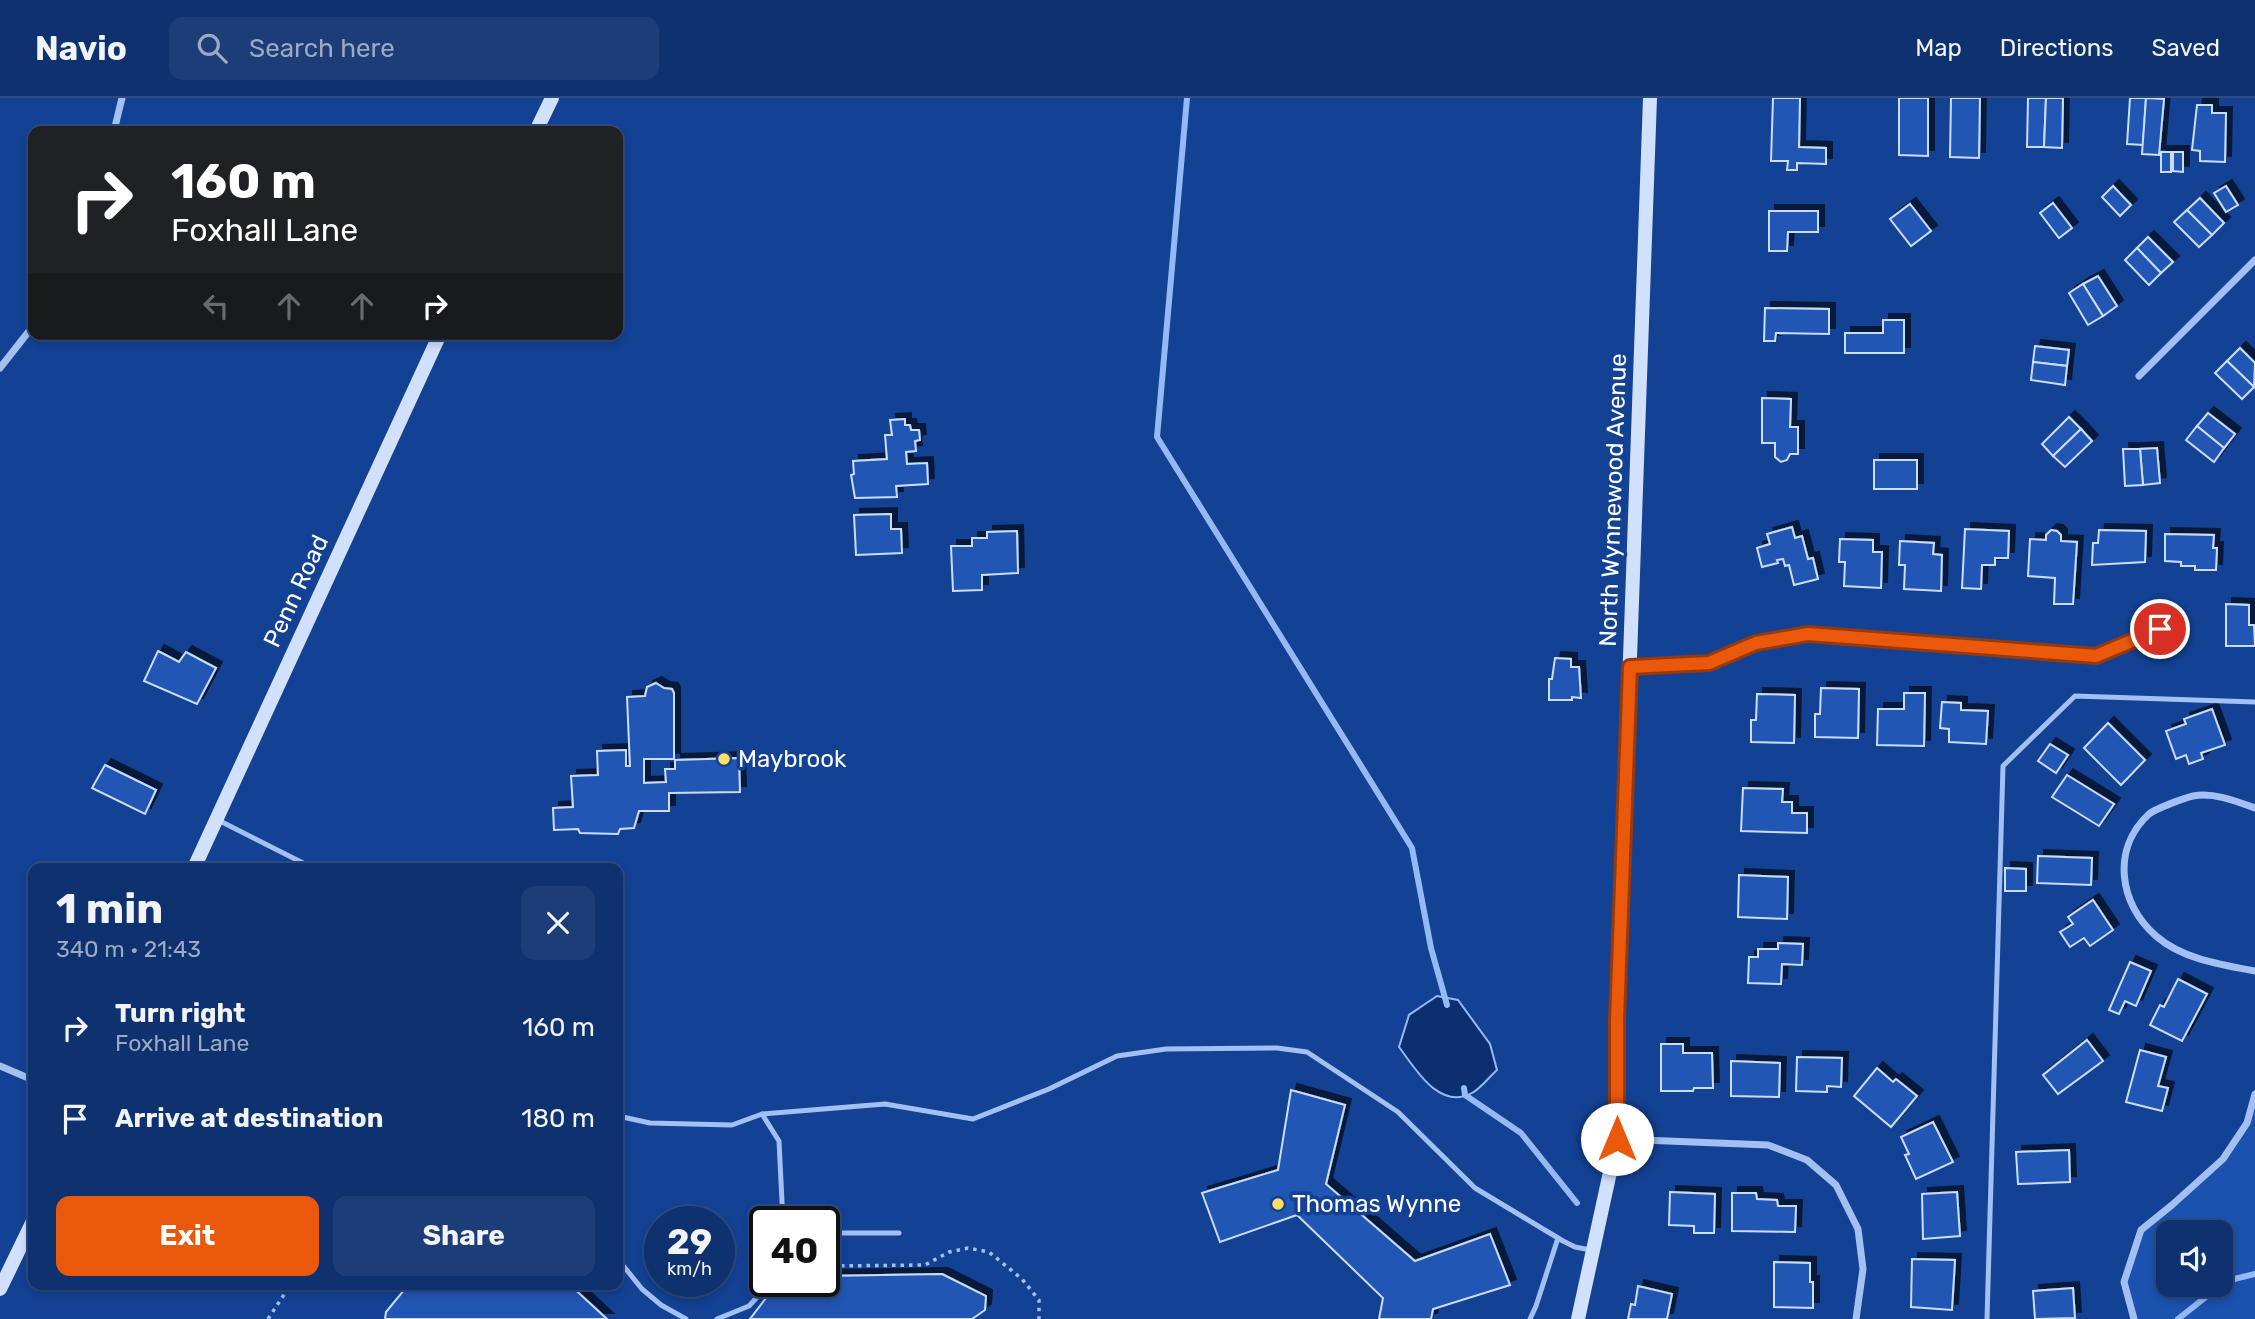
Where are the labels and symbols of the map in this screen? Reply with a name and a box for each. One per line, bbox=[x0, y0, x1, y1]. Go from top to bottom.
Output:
street label: North Wynnewood Avenue bbox=[1594, 353, 1632, 647]
street label: Penn Road bbox=[258, 530, 334, 652]
pin bbox=[2130, 599, 2190, 659]
place label: Maybrook bbox=[738, 745, 847, 773]
marker: Maybrook bbox=[716, 751, 732, 767]
position arrow bbox=[1580, 1102, 1654, 1176]
place label: Thomas Wynne bbox=[1292, 1190, 1461, 1218]
marker: Thomas Wynne bbox=[1270, 1196, 1286, 1212]
speed limit sign: 40 bbox=[749, 1206, 840, 1297]

